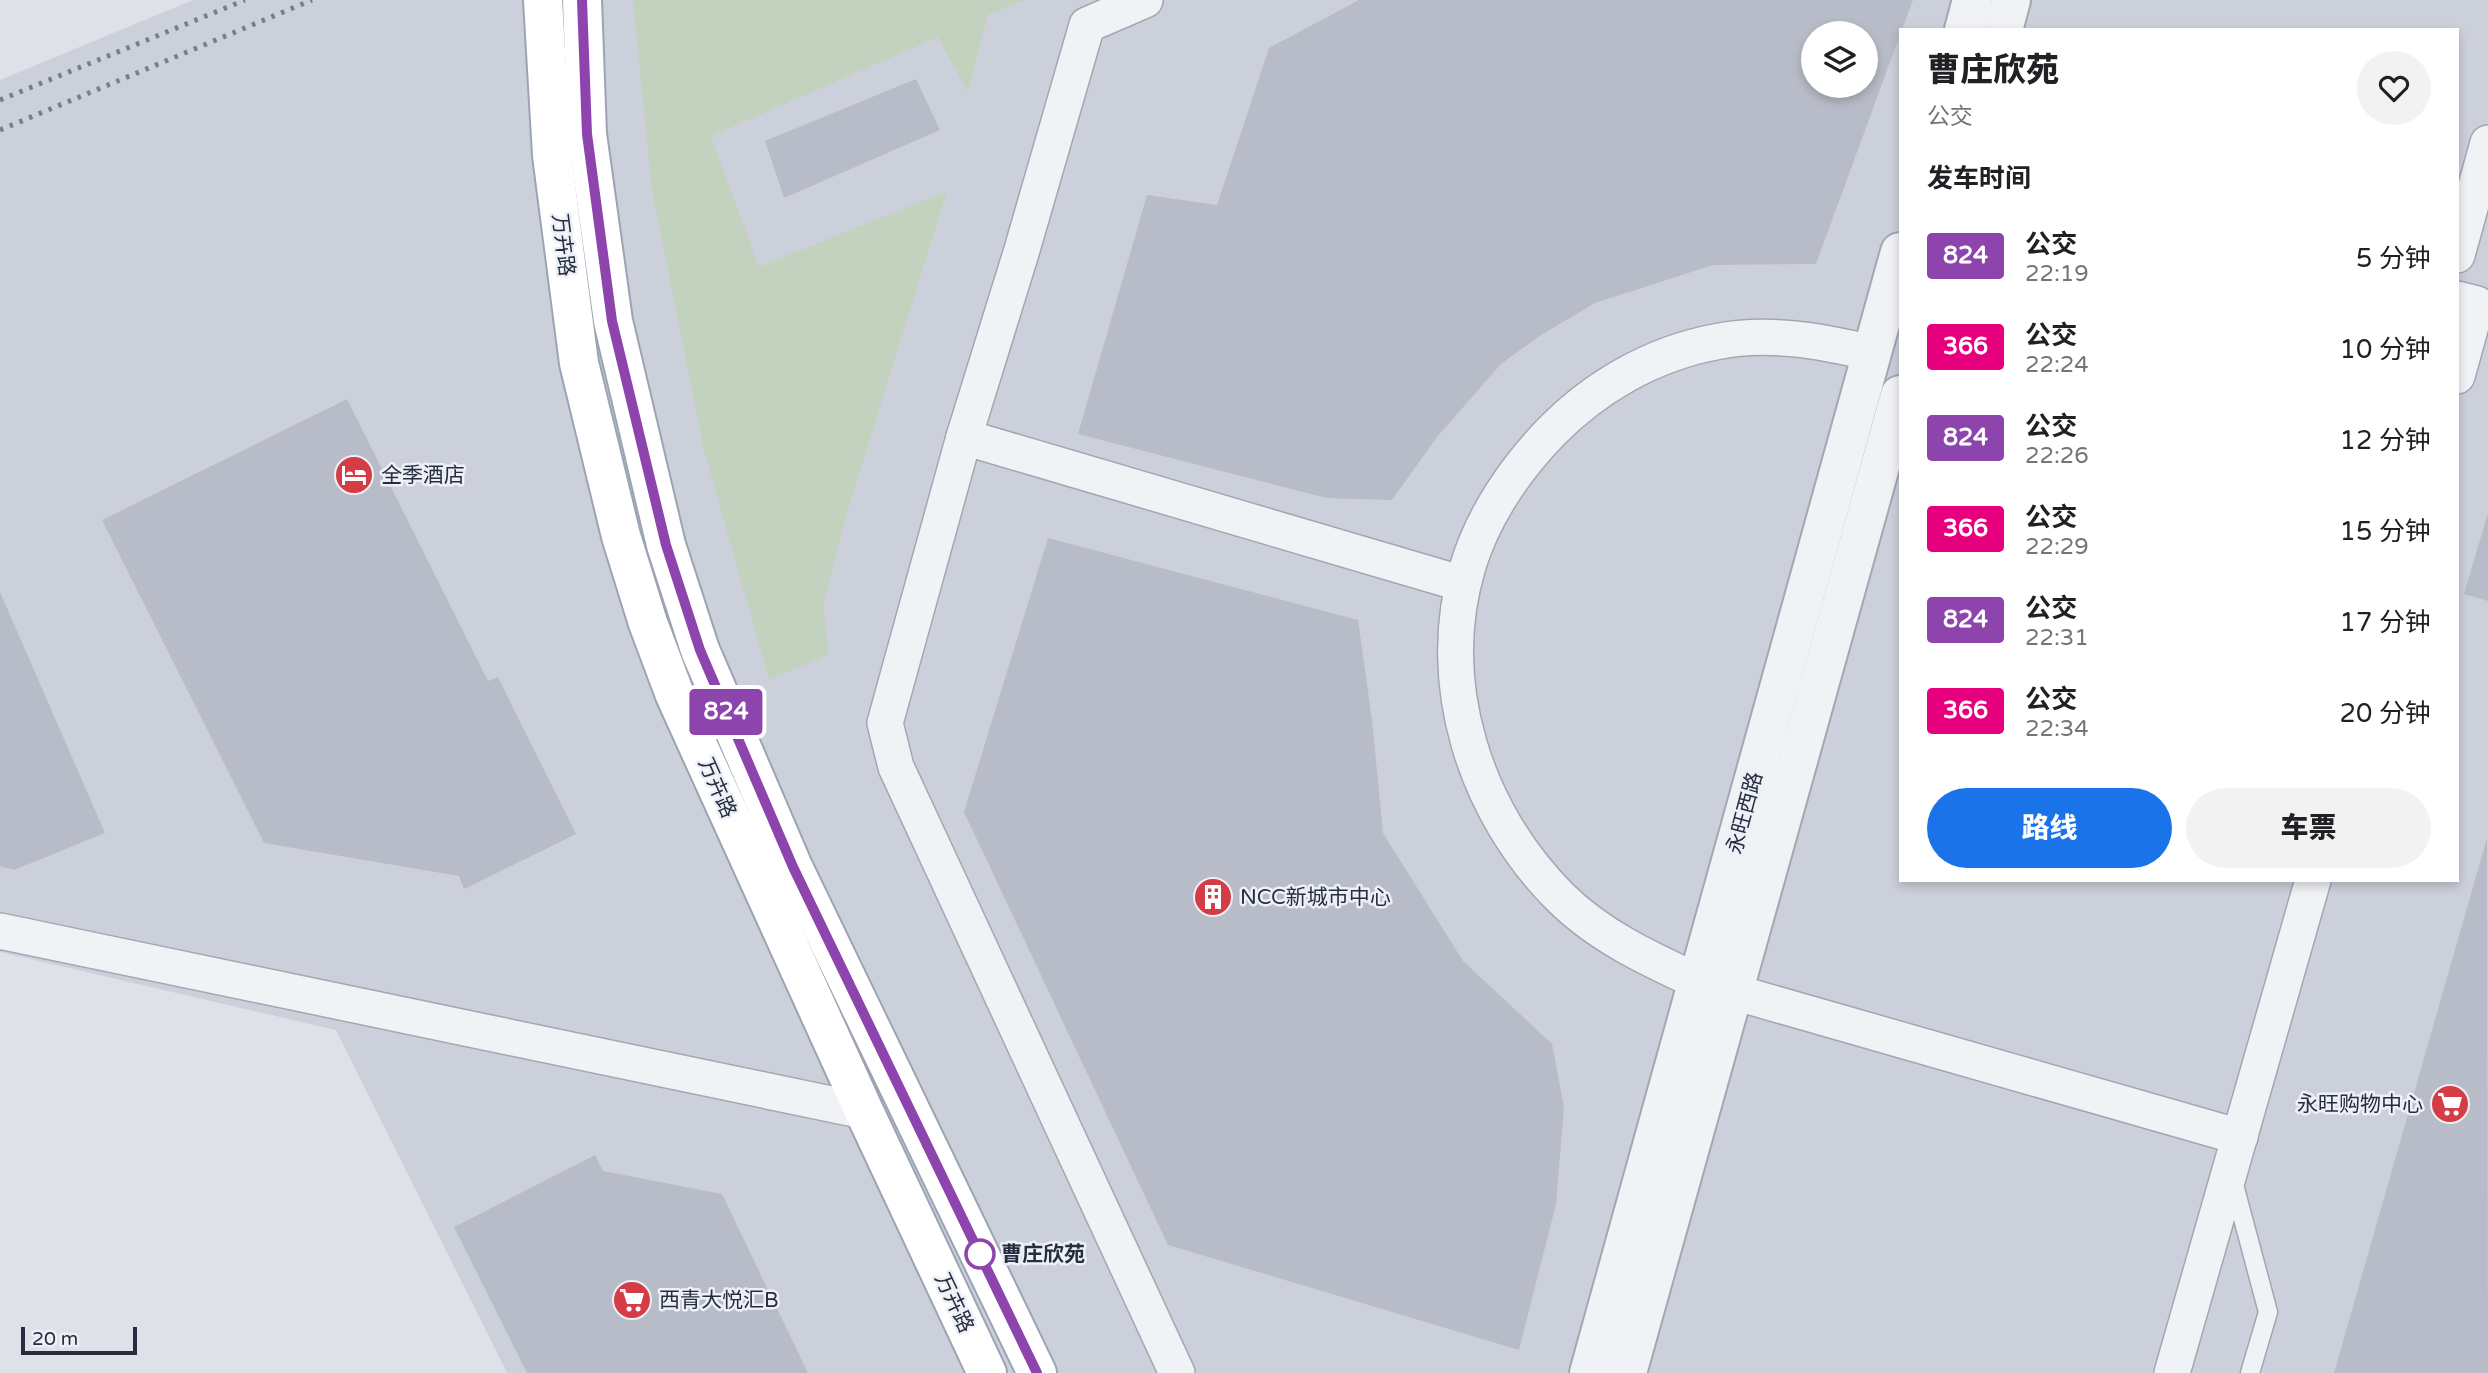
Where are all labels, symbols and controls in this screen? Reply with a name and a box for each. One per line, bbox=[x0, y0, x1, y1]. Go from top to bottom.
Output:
map controls bbox=[1801, 21, 1878, 98]
button: layers bbox=[1801, 21, 1878, 98]
text: 曹庄欣苑 bbox=[1927, 51, 2059, 90]
button: heart bbox=[2357, 51, 2431, 125]
text: 公交 bbox=[1927, 103, 1973, 131]
text: 发车时间 bbox=[1927, 163, 2031, 194]
street label: 万卉路 bbox=[547, 212, 579, 278]
text: 公交 bbox=[2025, 229, 2077, 260]
text: 824 bbox=[1943, 241, 1988, 270]
text: 5 分钟 bbox=[2356, 243, 2431, 274]
text: 22:19 bbox=[2025, 260, 2089, 288]
text: 公交 bbox=[2025, 320, 2077, 351]
text: 366 bbox=[1943, 332, 1988, 361]
text: 10 分钟 bbox=[2340, 334, 2431, 365]
text: 22:24 bbox=[2025, 351, 2089, 379]
text: 公交 bbox=[2025, 411, 2077, 442]
text: 824 bbox=[1943, 423, 1988, 452]
text: 12 分钟 bbox=[2340, 425, 2431, 456]
text: 22:26 bbox=[2025, 442, 2089, 470]
hotel icon: 全季酒店 bbox=[333, 454, 375, 496]
place label: 全季酒店 bbox=[381, 463, 465, 488]
text: 公交 bbox=[2025, 502, 2077, 533]
text: 366 bbox=[1943, 514, 1988, 543]
text: 15 分钟 bbox=[2340, 516, 2431, 547]
text: 22:29 bbox=[2025, 533, 2089, 561]
text: 公交 bbox=[2025, 593, 2077, 624]
text: 824 bbox=[1943, 605, 1988, 634]
text: 17 分钟 bbox=[2340, 607, 2431, 638]
text: 22:31 bbox=[2025, 624, 2089, 652]
text: 公交 bbox=[2025, 684, 2077, 715]
line badge: 824 bbox=[686, 689, 766, 735]
text: 366 bbox=[1943, 696, 1988, 725]
text: 824 bbox=[703, 697, 749, 726]
text: 20 分钟 bbox=[2340, 698, 2431, 729]
text: 22:34 bbox=[2025, 715, 2089, 743]
street label: 万卉路 bbox=[693, 754, 741, 822]
street label: 永旺西路 bbox=[1722, 769, 1768, 857]
button: 路线 bbox=[1927, 788, 2172, 868]
button: 车票 bbox=[2186, 788, 2431, 868]
building icon: NCC新城市中心 bbox=[1192, 876, 1234, 918]
place label: NCC新城市中心 bbox=[1240, 885, 1391, 910]
supermarket icon: 永旺购物中心 bbox=[2429, 1083, 2471, 1125]
place label: 永旺购物中心 bbox=[2297, 1092, 2423, 1117]
marker: 曹庄欣苑 bbox=[965, 1239, 995, 1269]
place label: 曹庄欣苑 bbox=[1001, 1242, 1085, 1267]
street label: 万卉路 bbox=[929, 1269, 979, 1337]
supermarket icon: 西青大悦汇B bbox=[611, 1279, 653, 1321]
place label: 西青大悦汇B bbox=[659, 1288, 779, 1313]
scale bar bbox=[21, 1324, 136, 1356]
text: 20 m bbox=[32, 1328, 78, 1350]

